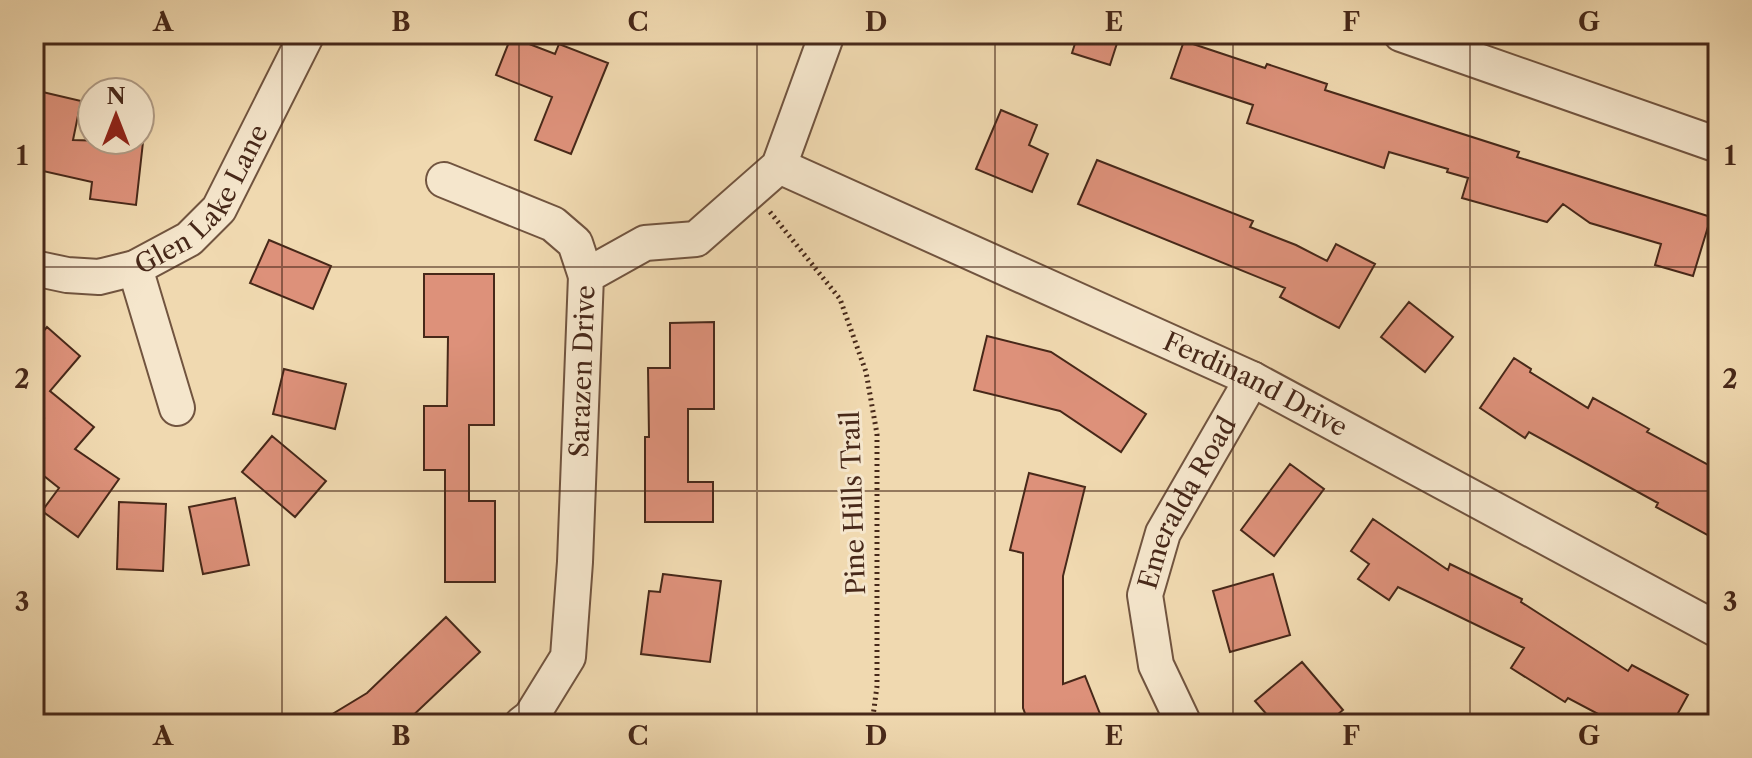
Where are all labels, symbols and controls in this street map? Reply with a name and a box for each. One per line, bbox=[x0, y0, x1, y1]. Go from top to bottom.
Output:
text: A bbox=[152, 6, 174, 38]
text: B bbox=[391, 6, 411, 38]
text: C bbox=[628, 6, 648, 38]
text: D bbox=[865, 6, 887, 38]
text: E bbox=[1105, 6, 1123, 38]
text: F bbox=[1342, 6, 1360, 38]
text: G bbox=[1578, 6, 1600, 38]
north arrow bbox=[76, 76, 156, 156]
text: N bbox=[106, 83, 126, 110]
street label: Glen Lake Lane bbox=[129, 119, 275, 281]
text: 1 bbox=[16, 140, 28, 172]
text: 1 bbox=[1724, 140, 1736, 172]
street label: Sarazen Drive bbox=[563, 284, 602, 458]
street label: Ferdinand Drive bbox=[1158, 325, 1353, 443]
text: 2 bbox=[14, 363, 30, 395]
text: 2 bbox=[1722, 363, 1738, 395]
street label: Pine Hills Trail bbox=[834, 410, 872, 596]
street label: Emeralda Road bbox=[1132, 411, 1243, 593]
text: 3 bbox=[15, 586, 29, 618]
text: 3 bbox=[1723, 586, 1737, 618]
text: A bbox=[152, 720, 174, 752]
text: B bbox=[391, 720, 411, 752]
text: C bbox=[628, 720, 648, 752]
text: D bbox=[865, 720, 887, 752]
text: E bbox=[1105, 720, 1123, 752]
text: F bbox=[1342, 720, 1360, 752]
text: G bbox=[1578, 720, 1600, 752]

